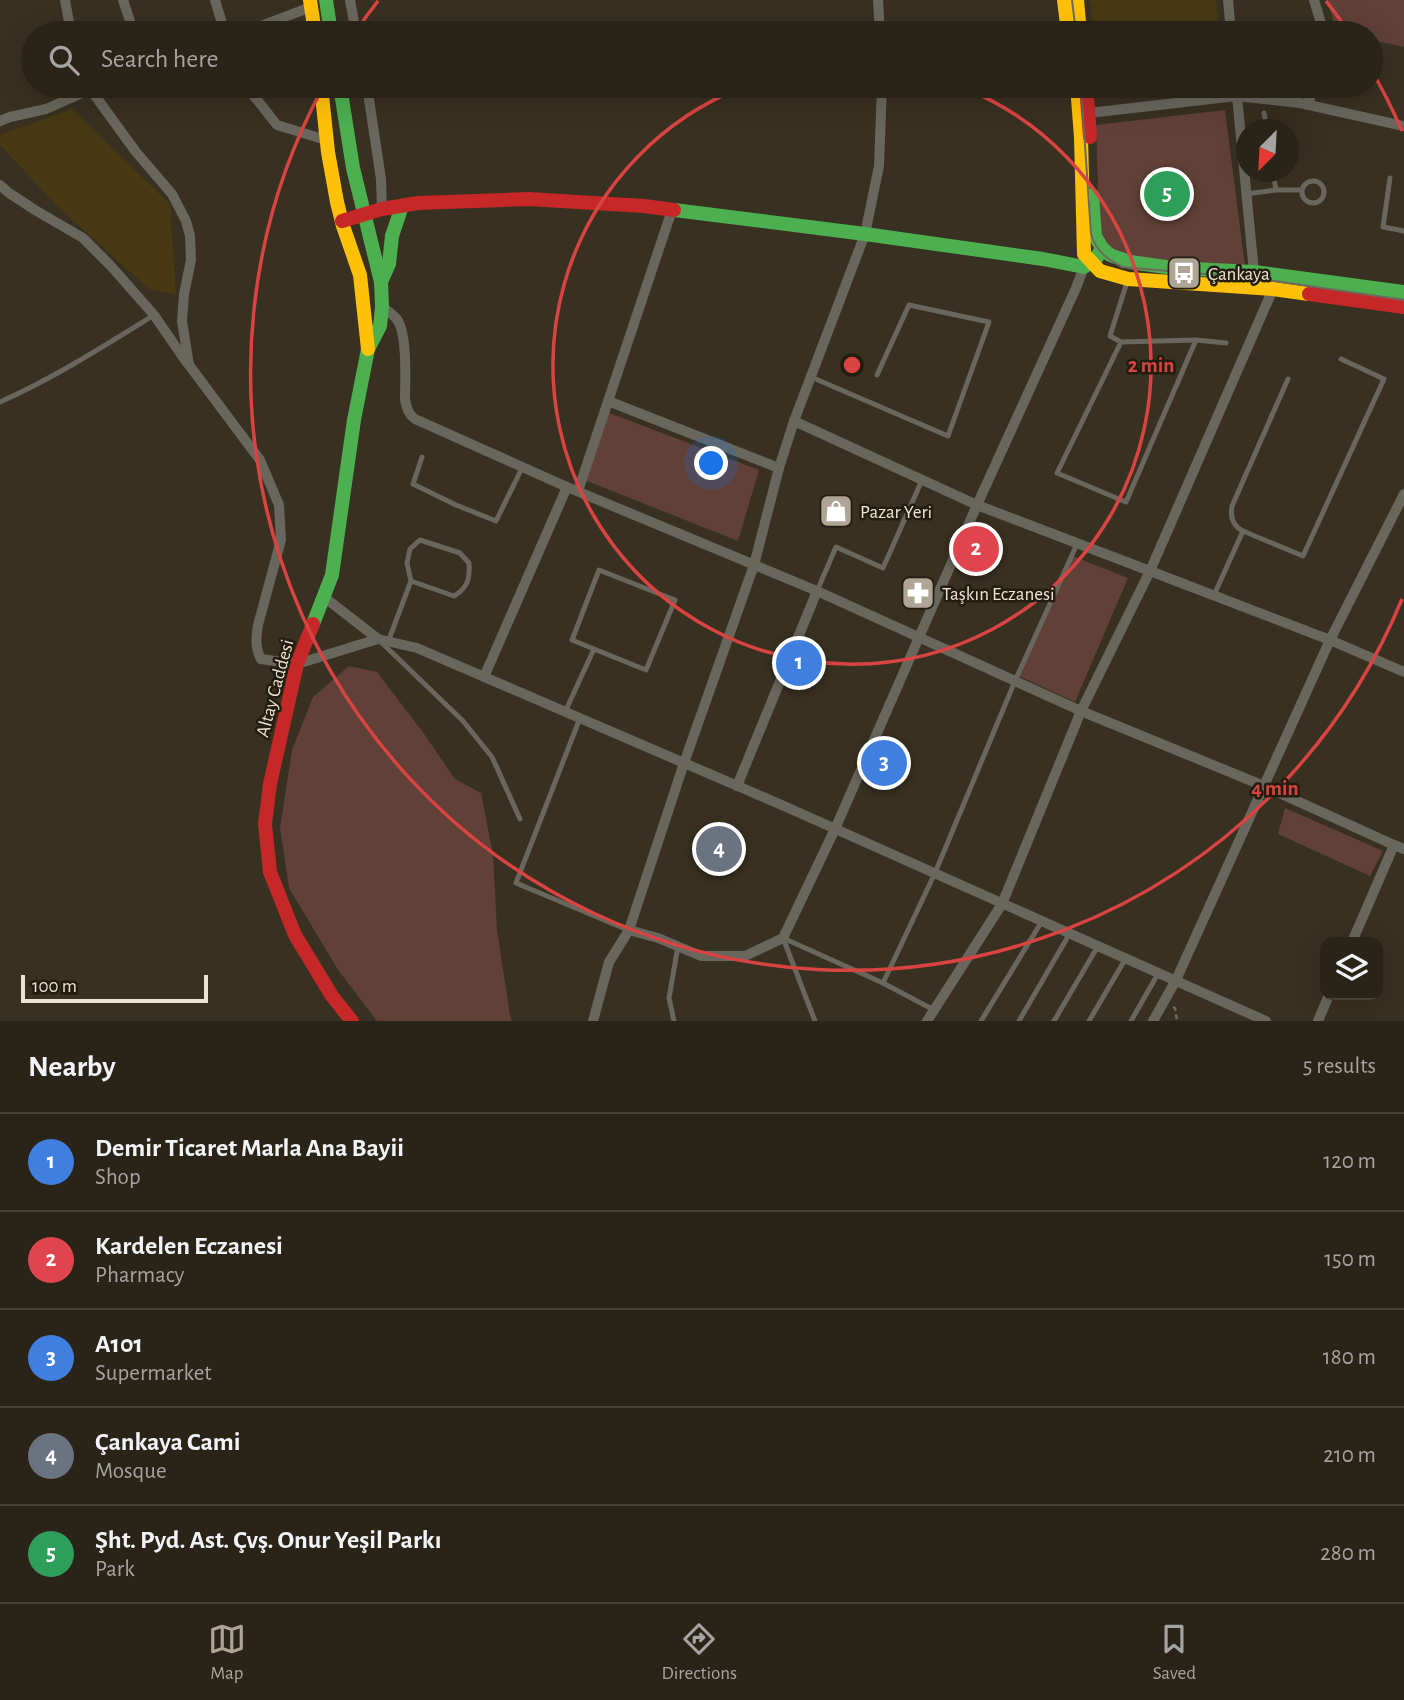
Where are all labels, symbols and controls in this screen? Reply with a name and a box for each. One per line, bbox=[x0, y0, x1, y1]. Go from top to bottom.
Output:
search box bbox=[21, 21, 1383, 98]
icon: search bbox=[45, 41, 83, 79]
text: Search here bbox=[101, 46, 219, 72]
north arrow bbox=[1236, 119, 1299, 182]
pin: 5 bbox=[1144, 168, 1190, 220]
bus stop icon: Çankaya bbox=[1165, 254, 1203, 292]
place label: Çankaya bbox=[1208, 265, 1270, 284]
centre of rings bbox=[840, 353, 864, 377]
text: 2 min bbox=[1128, 355, 1174, 376]
your location bbox=[694, 446, 728, 480]
shop icon: Pazar Yeri bbox=[817, 492, 855, 530]
place label: Pazar Yeri bbox=[860, 503, 932, 522]
pin: 2 bbox=[953, 523, 999, 575]
pharmacy icon: Taşkın Eczanesi bbox=[899, 574, 937, 612]
place label: Taşkın Eczanesi bbox=[942, 585, 1055, 604]
pin: 1 bbox=[776, 637, 822, 689]
street label: Altay Caddesi bbox=[253, 638, 298, 739]
pin: 3 bbox=[861, 737, 907, 789]
text: 4 min bbox=[1251, 778, 1299, 799]
pin: 4 bbox=[696, 823, 742, 875]
map controls bbox=[1320, 937, 1383, 1000]
button: layers bbox=[1320, 937, 1383, 1000]
scale bar bbox=[21, 972, 208, 1004]
text: 100 m bbox=[32, 977, 77, 996]
text: Nearby bbox=[28, 1052, 116, 1082]
text: 5 results bbox=[1303, 1055, 1376, 1078]
text: Demir Ticaret Marla Ana Bayii bbox=[95, 1135, 404, 1161]
text: 1 bbox=[47, 1150, 55, 1173]
text: 120 m bbox=[1323, 1150, 1376, 1173]
text: Shop bbox=[95, 1166, 141, 1189]
text: Kardelen Eczanesi bbox=[95, 1233, 283, 1259]
text: 2 bbox=[46, 1248, 56, 1271]
text: 150 m bbox=[1324, 1248, 1376, 1271]
text: Pharmacy bbox=[95, 1264, 184, 1287]
text: A101 bbox=[95, 1331, 143, 1357]
text: 3 bbox=[46, 1346, 56, 1369]
text: 180 m bbox=[1323, 1346, 1376, 1369]
text: Supermarket bbox=[95, 1362, 212, 1385]
text: Çankaya Cami bbox=[95, 1429, 241, 1455]
text: 4 bbox=[45, 1444, 57, 1467]
text: 210 m bbox=[1323, 1444, 1376, 1467]
text: Mosque bbox=[95, 1460, 167, 1483]
text: Şht. Pyd. Ast. Çvş. Onur Yeşil Parkı bbox=[95, 1527, 441, 1553]
text: 5 bbox=[46, 1542, 56, 1565]
text: 280 m bbox=[1320, 1542, 1376, 1565]
text: Park bbox=[95, 1558, 135, 1581]
tab: Map bbox=[208, 1620, 246, 1685]
tab: Directions bbox=[661, 1620, 737, 1685]
tab: Saved bbox=[1153, 1620, 1196, 1685]

